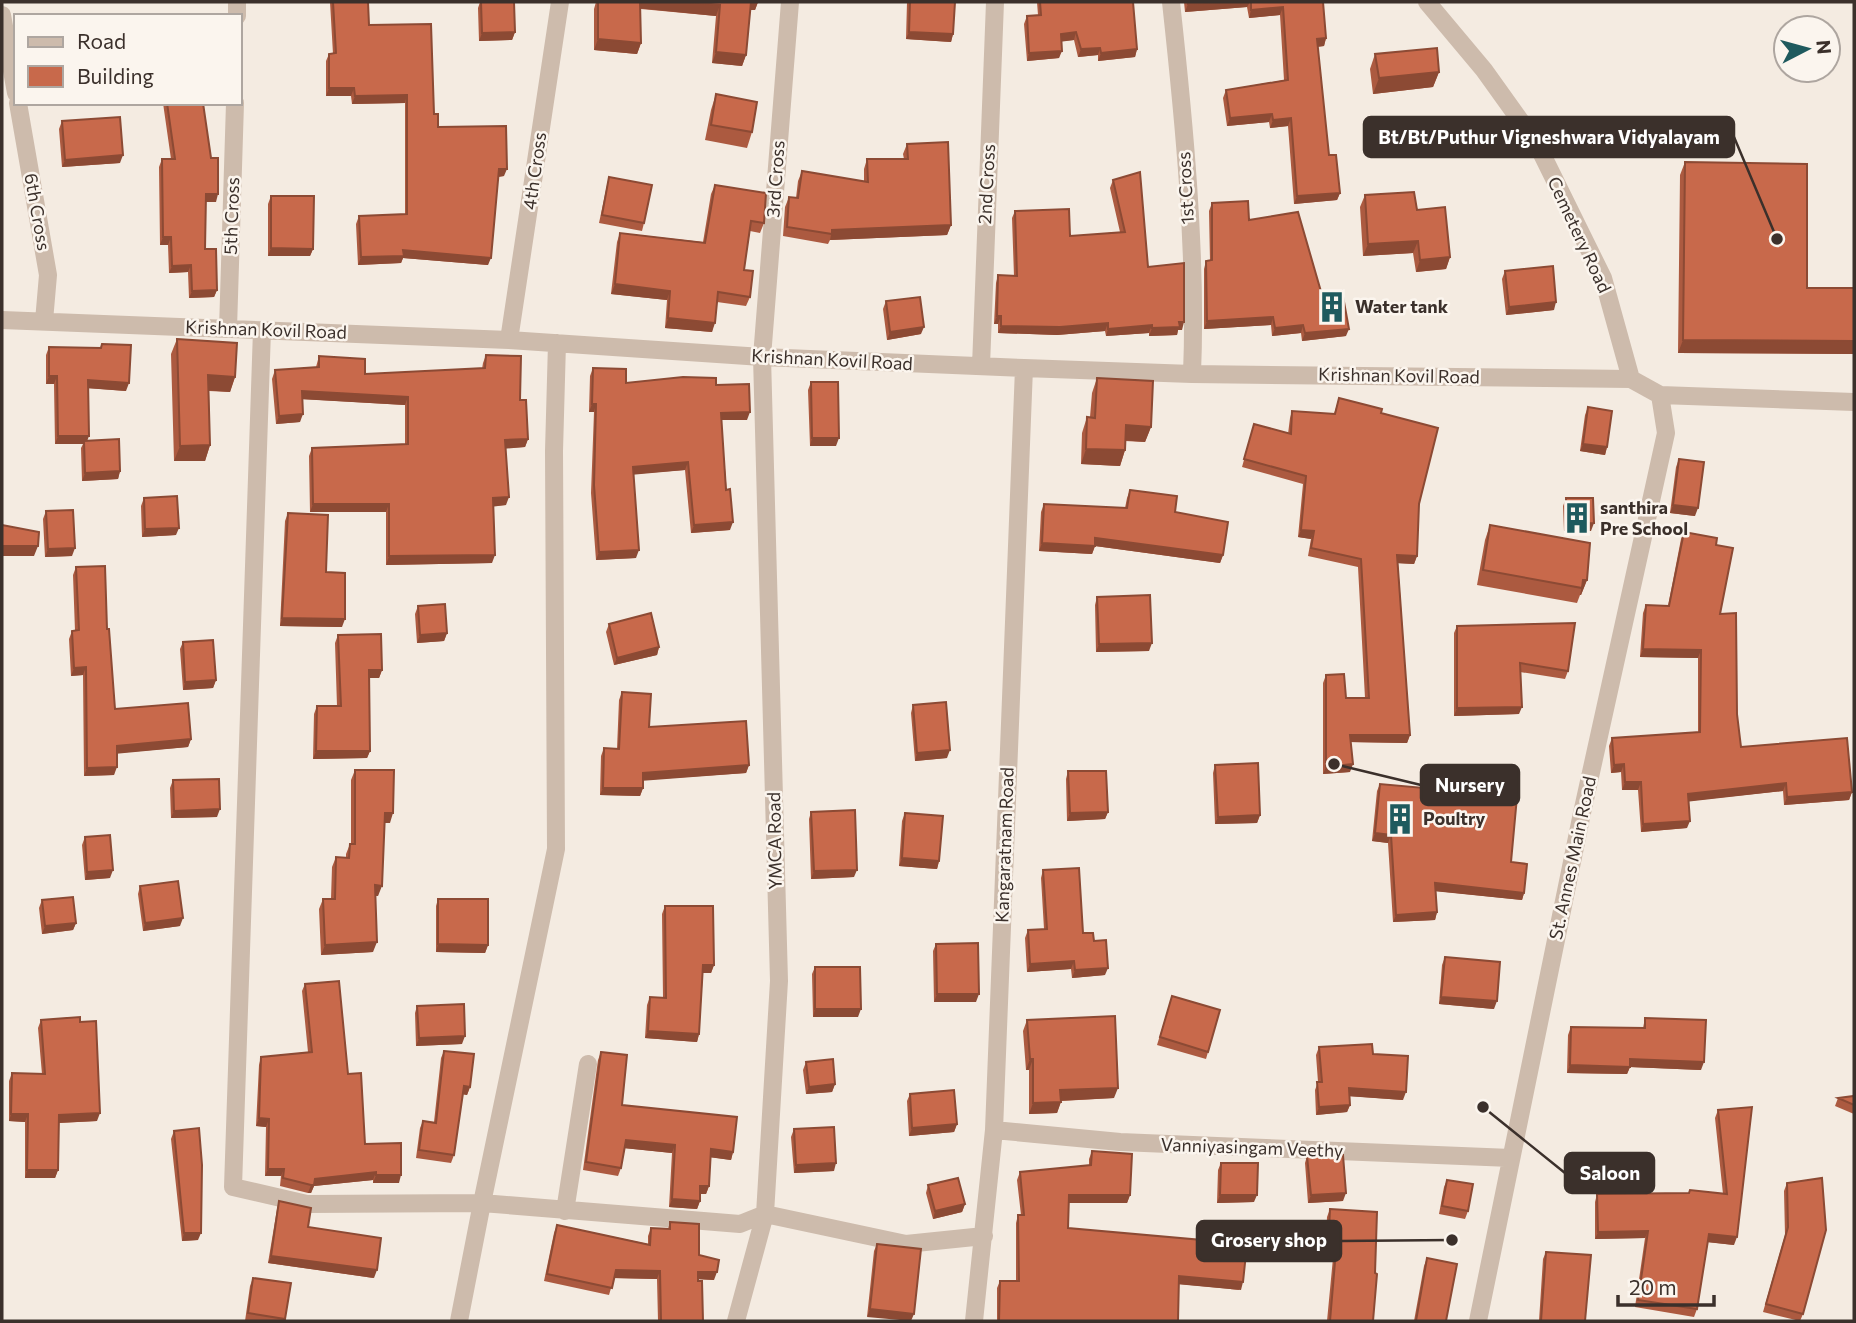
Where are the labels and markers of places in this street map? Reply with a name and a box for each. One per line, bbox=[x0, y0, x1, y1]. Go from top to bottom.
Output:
callout: Bt/Bt/Puthur Vigneshwara Vidyalayam bbox=[1364, 117, 1734, 157]
building icon: Water tank bbox=[1315, 290, 1349, 324]
place label: Water tank bbox=[1355, 295, 1449, 317]
place label: santhira Pre School bbox=[1600, 496, 1688, 539]
building icon: santhira Pre School bbox=[1560, 501, 1594, 535]
callout: Nursery bbox=[1421, 765, 1519, 805]
building icon: Poultry bbox=[1383, 802, 1417, 836]
place label: Poultry bbox=[1423, 807, 1485, 829]
callout: Saloon bbox=[1565, 1153, 1654, 1193]
callout: Grosery shop bbox=[1197, 1221, 1341, 1261]

